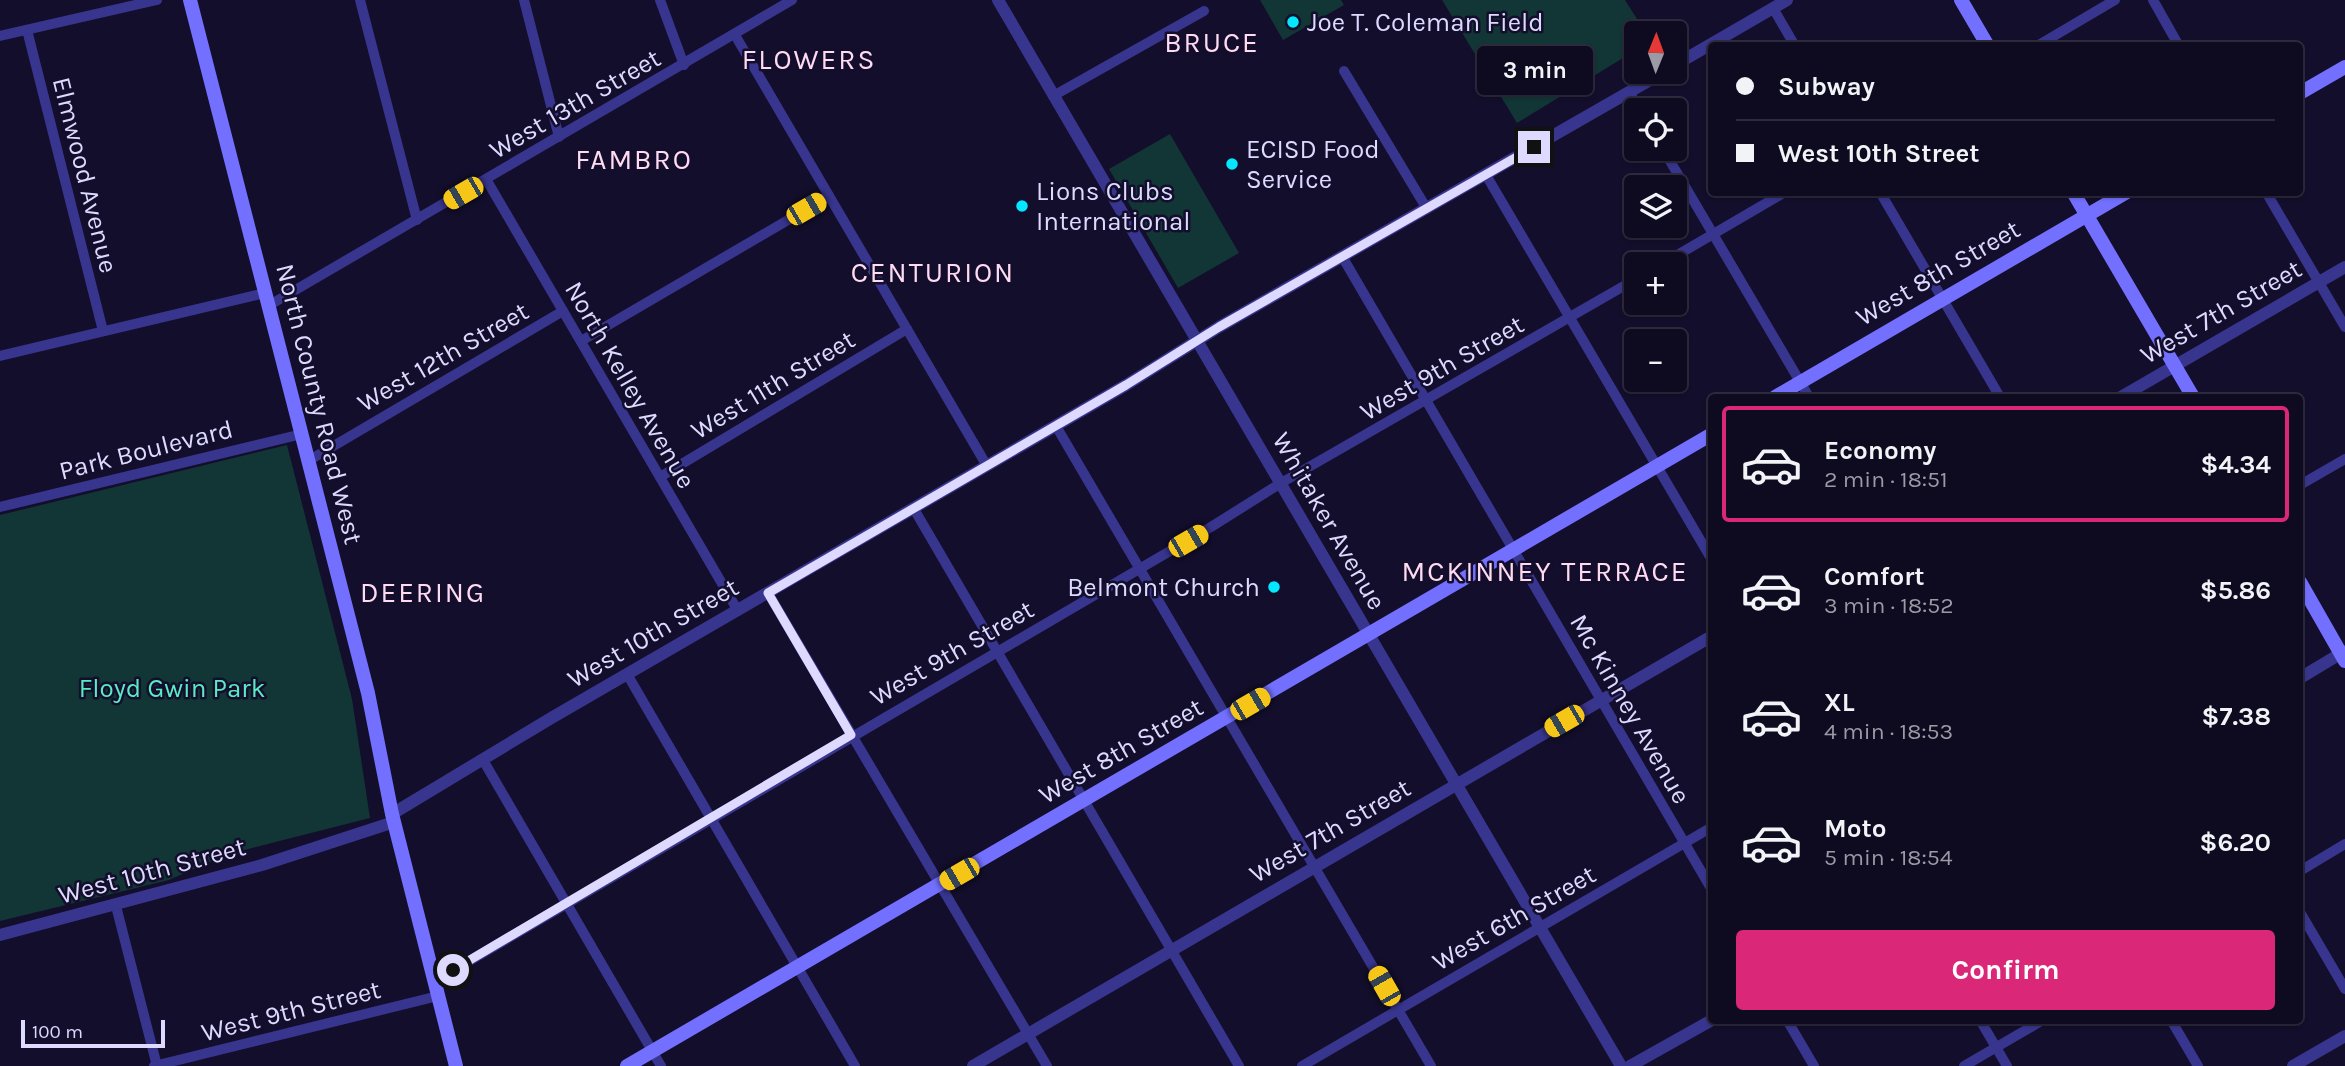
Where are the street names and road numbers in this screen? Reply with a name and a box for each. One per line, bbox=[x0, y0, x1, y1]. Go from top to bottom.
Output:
street label: West 13th Street bbox=[484, 42, 666, 166]
street label: Elmwood Avenue bbox=[46, 74, 124, 276]
street label: West 8th Street bbox=[1850, 213, 2026, 333]
street label: West 7th Street bbox=[2135, 253, 2307, 371]
street label: North County Road West bbox=[269, 261, 369, 548]
street label: North Kelley Avenue bbox=[558, 276, 702, 494]
street label: West 12th Street bbox=[352, 295, 534, 418]
street label: West 9th Street bbox=[1355, 309, 1529, 427]
street label: West 11th Street bbox=[685, 324, 861, 446]
street label: Park Boulevard bbox=[56, 413, 236, 487]
street label: Whitaker Avenue bbox=[1266, 427, 1392, 615]
street label: West 10th Street bbox=[562, 571, 744, 695]
street label: West 9th Street bbox=[865, 594, 1039, 712]
street label: Mc Kinney Avenue bbox=[1563, 609, 1697, 809]
street label: West 8th Street bbox=[1033, 691, 1209, 811]
street label: West 7th Street bbox=[1244, 772, 1416, 890]
street label: West 10th Street bbox=[55, 831, 249, 911]
street label: West 6th Street bbox=[1427, 859, 1601, 977]
street label: West 9th Street bbox=[198, 974, 384, 1048]

